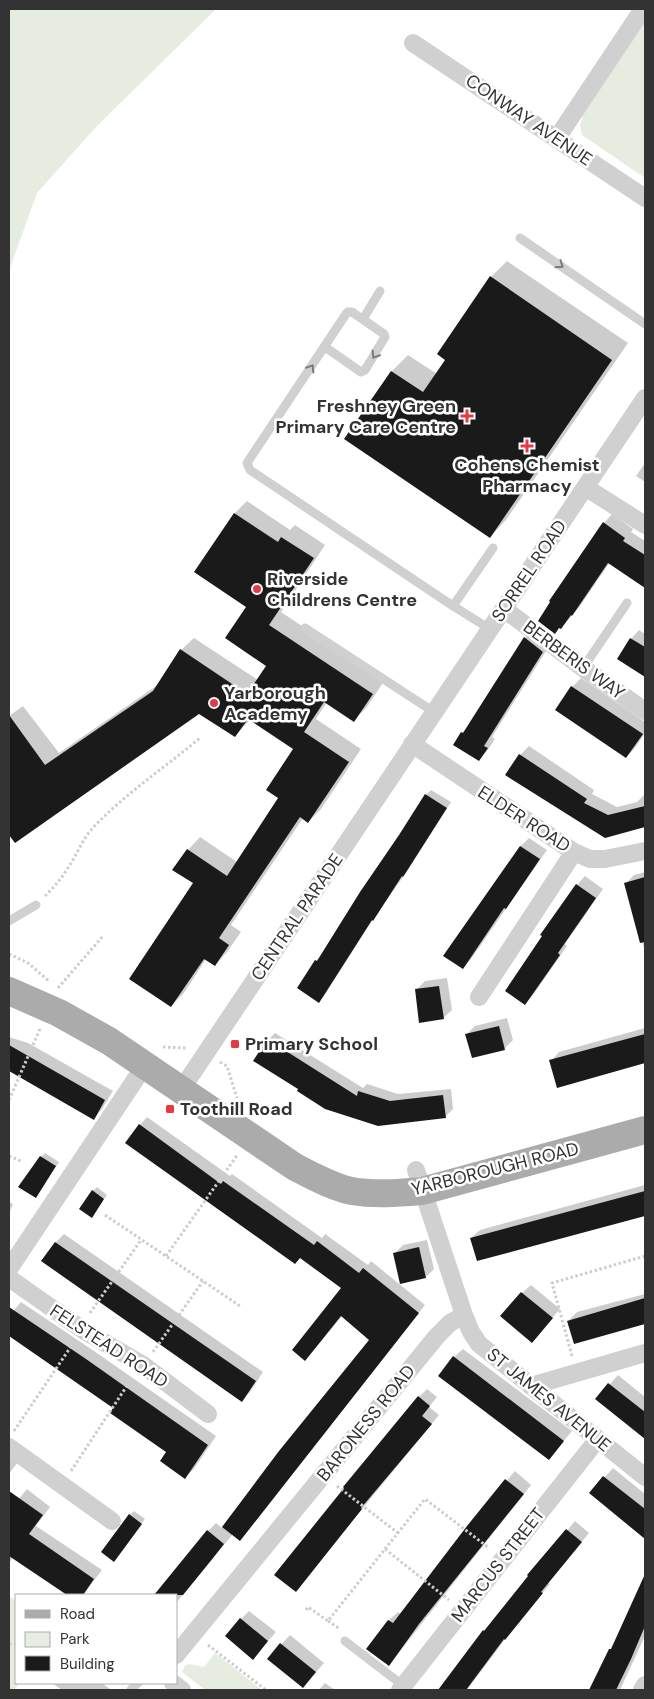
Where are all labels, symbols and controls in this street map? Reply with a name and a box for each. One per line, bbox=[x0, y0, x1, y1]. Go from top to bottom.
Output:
street label: CONWAY AVENUE bbox=[461, 69, 597, 171]
one-way arrow bbox=[554, 259, 564, 268]
one-way arrow bbox=[372, 349, 382, 358]
one-way arrow bbox=[305, 364, 314, 374]
place label: Freshney Green Primary Care Centre bbox=[276, 394, 456, 439]
marker: Freshney Green Primary Care Centre bbox=[460, 409, 474, 423]
marker: Cohens Chemist Pharmacy bbox=[521, 440, 533, 452]
place label: Cohens Chemist Pharmacy bbox=[454, 453, 600, 498]
street label: SORREL ROAD bbox=[486, 515, 572, 627]
place label: Riverside Childrens Centre bbox=[267, 567, 417, 612]
marker: Riverside Childrens Centre bbox=[251, 583, 263, 595]
street label: BERBERIS WAY bbox=[518, 615, 630, 705]
place label: Yarborough Academy bbox=[224, 681, 326, 726]
marker: Yarborough Academy bbox=[208, 697, 220, 709]
street label: ELDER ROAD bbox=[473, 780, 575, 858]
street label: CENTRAL PARADE bbox=[246, 849, 348, 985]
place label: Primary School bbox=[245, 1032, 378, 1056]
marker: Primary School bbox=[229, 1038, 241, 1050]
place label: Toothill Road bbox=[180, 1097, 293, 1121]
marker: Toothill Road bbox=[164, 1103, 176, 1115]
street label: YARBOROUGH ROAD bbox=[409, 1137, 581, 1201]
street label: FELSTEAD ROAD bbox=[45, 1299, 173, 1393]
street label: ST JAMES AVENUE bbox=[482, 1343, 616, 1457]
street label: BARONESS ROAD bbox=[312, 1360, 420, 1486]
street label: MARCUS STREET bbox=[446, 1503, 550, 1627]
legend bbox=[15, 1594, 178, 1684]
text: Road bbox=[60, 1604, 95, 1624]
text: Park bbox=[60, 1629, 90, 1649]
text: Building bbox=[60, 1654, 115, 1674]

